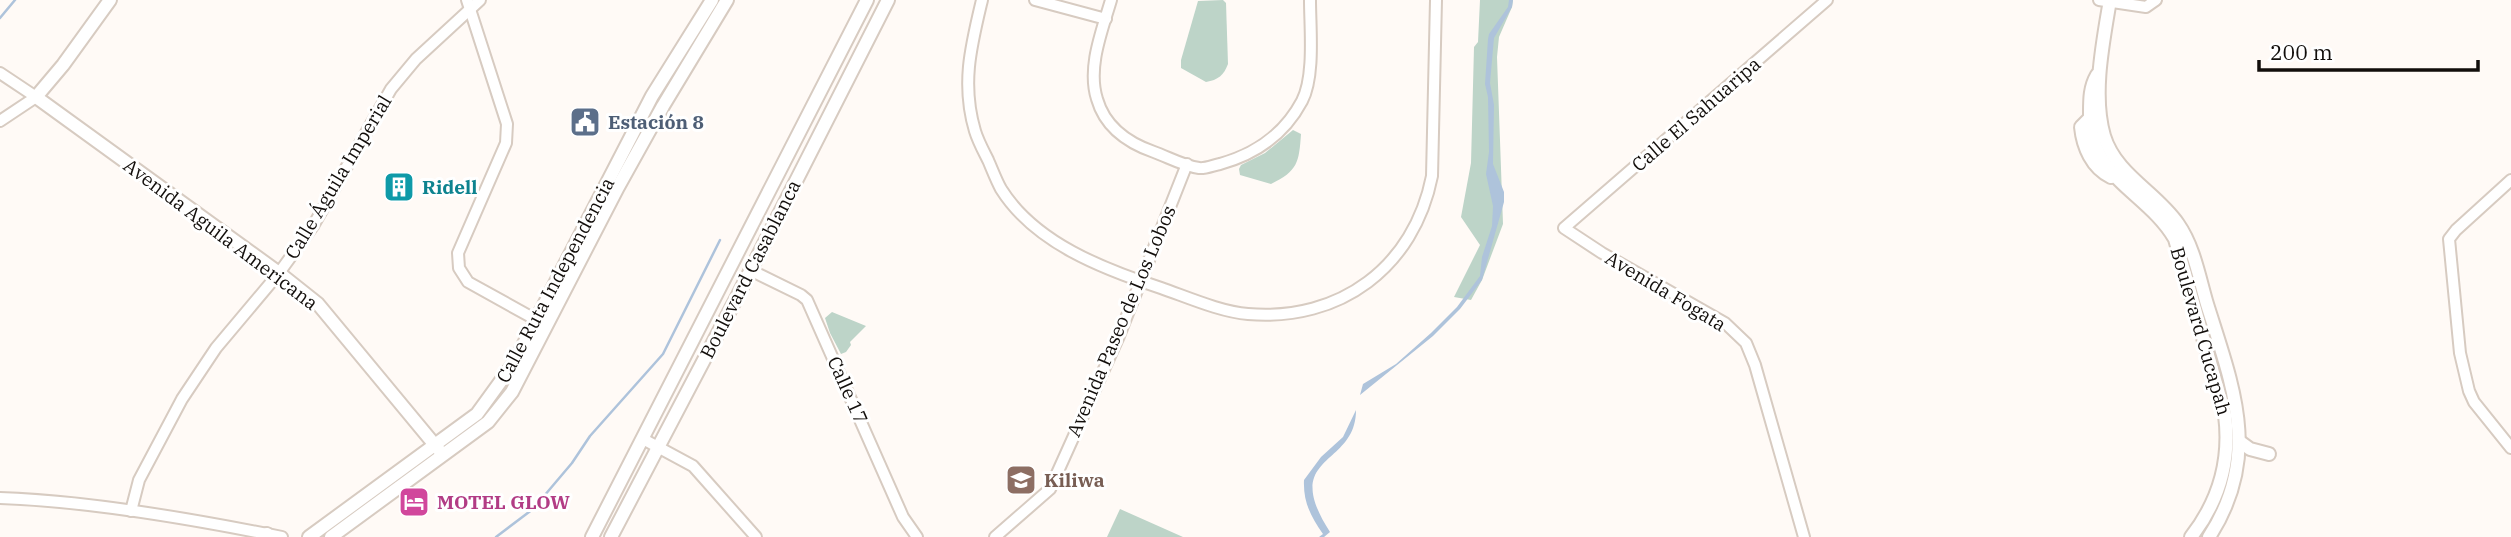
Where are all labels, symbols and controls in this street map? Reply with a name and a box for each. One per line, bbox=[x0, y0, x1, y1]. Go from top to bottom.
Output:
scale bar bbox=[2259, 28, 2478, 72]
text: 200 m bbox=[2270, 38, 2333, 66]
street label: Calle El Sahuaripa bbox=[1627, 51, 1765, 177]
street label: Calle Águila Imperial bbox=[279, 90, 397, 263]
public building icon: Estación 8 bbox=[568, 105, 602, 139]
place label: Estación 8 bbox=[608, 110, 704, 134]
street label: Avenida Aguila Americana bbox=[119, 153, 323, 315]
building icon: Ridell bbox=[382, 170, 416, 204]
street label: Calle Ruta Independencia bbox=[491, 173, 619, 387]
place label: Ridell bbox=[422, 175, 477, 199]
street label: Boulevard Casablanca bbox=[694, 176, 806, 362]
street label: Avenida Paseo de Los Lobos bbox=[1061, 202, 1181, 440]
street label: Boulevard Cucapah bbox=[2165, 244, 2237, 418]
street label: Avenida Fogata bbox=[1601, 246, 1731, 336]
street label: Calle 17 bbox=[823, 353, 873, 427]
school or university icon: Kiliwa bbox=[1004, 463, 1038, 497]
place label: Kiliwa bbox=[1044, 468, 1105, 492]
hotel icon: MOTEL GLOW bbox=[397, 485, 431, 519]
place label: MOTEL GLOW bbox=[437, 490, 570, 514]

